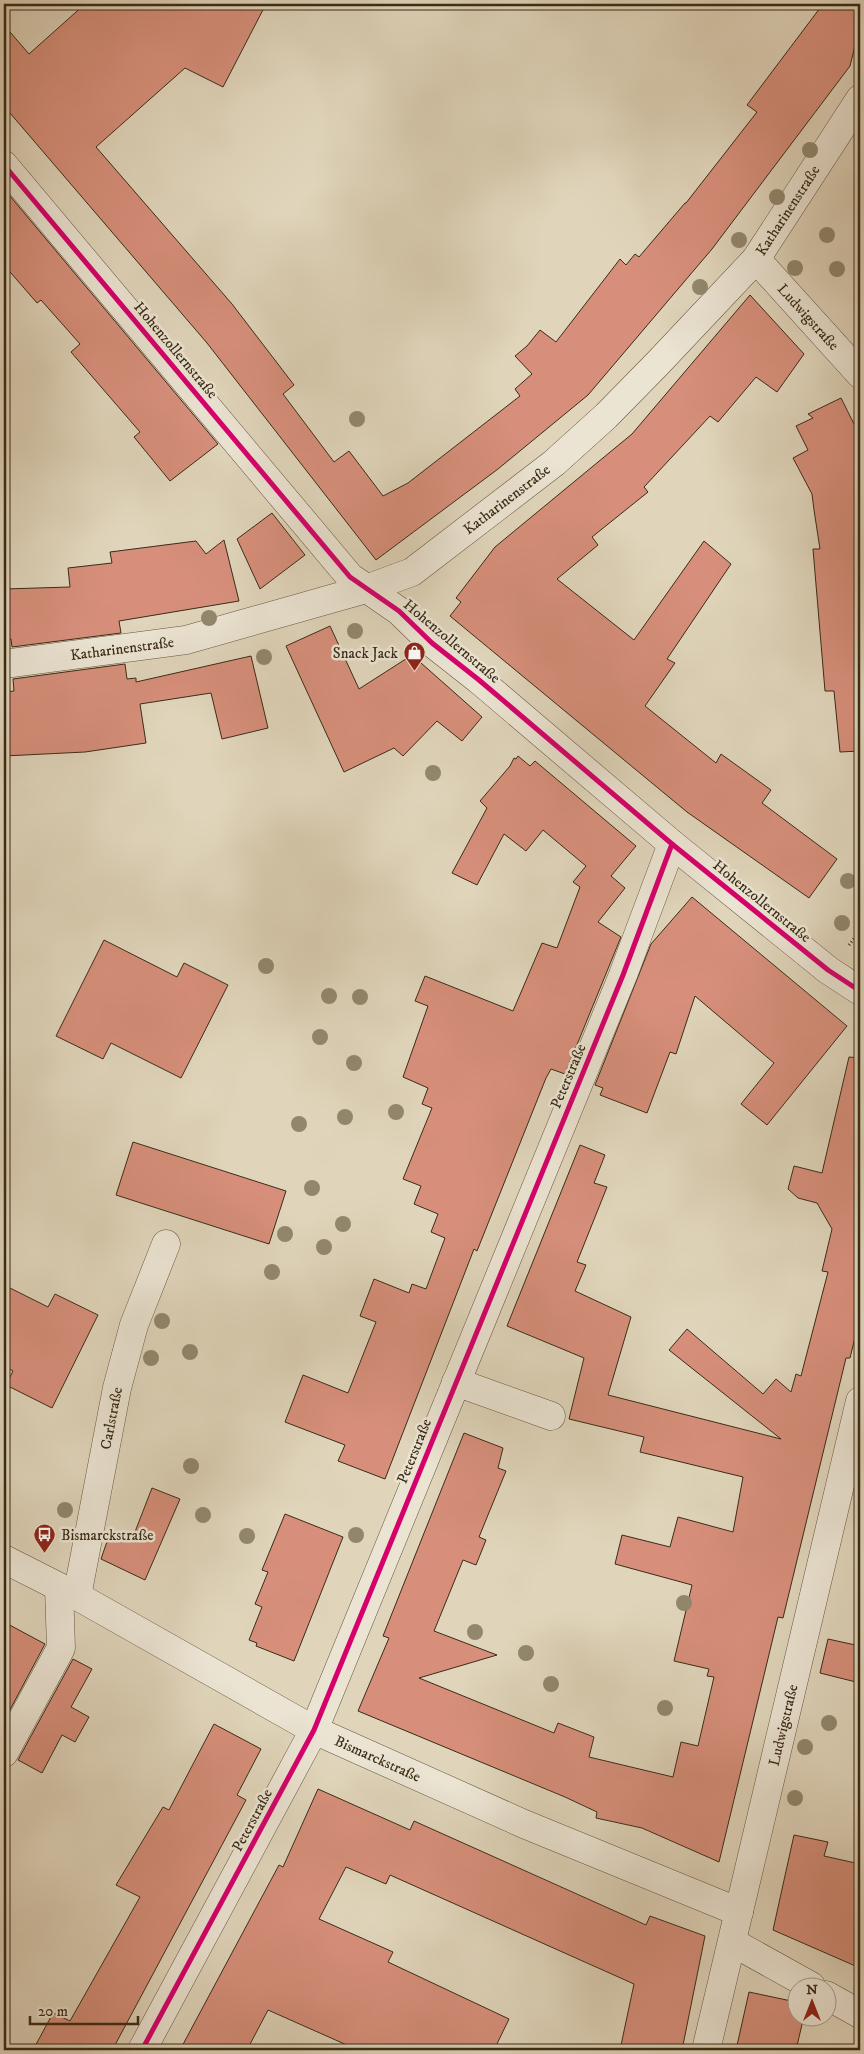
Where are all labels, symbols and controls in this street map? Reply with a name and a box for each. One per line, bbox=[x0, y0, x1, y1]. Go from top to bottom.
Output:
street label: Katharinenstraße bbox=[752, 162, 824, 260]
street label: Ludwigstraße bbox=[773, 280, 843, 354]
street label: Hohenzollernstraße bbox=[130, 298, 222, 403]
street label: Katharinenstraße bbox=[460, 460, 554, 539]
street label: Hohenzollernstraße bbox=[399, 595, 504, 687]
street label: Katharinenstraße bbox=[69, 633, 175, 665]
shop icon: Snack Jack bbox=[402, 641, 426, 672]
place label: Snack Jack bbox=[333, 644, 399, 663]
street label: Hohenzollernstraße bbox=[709, 856, 815, 947]
street label: Peterstraße bbox=[546, 1041, 591, 1111]
street label: Carlstraße bbox=[96, 1385, 127, 1451]
street label: Peterstraße bbox=[393, 1416, 436, 1486]
bus stop icon: Bismarckstraße bbox=[33, 1523, 57, 1554]
place label: Bismarckstraße bbox=[61, 1526, 153, 1545]
street label: Ludwigstraße bbox=[765, 1682, 802, 1768]
street label: Bismarckstraße bbox=[331, 1731, 424, 1787]
street label: Peterstraße bbox=[228, 1786, 277, 1855]
north arrow bbox=[786, 1976, 836, 2026]
text: N bbox=[806, 1981, 818, 1999]
scale bar bbox=[30, 1994, 138, 2026]
text: 20 m bbox=[38, 2002, 68, 2021]

